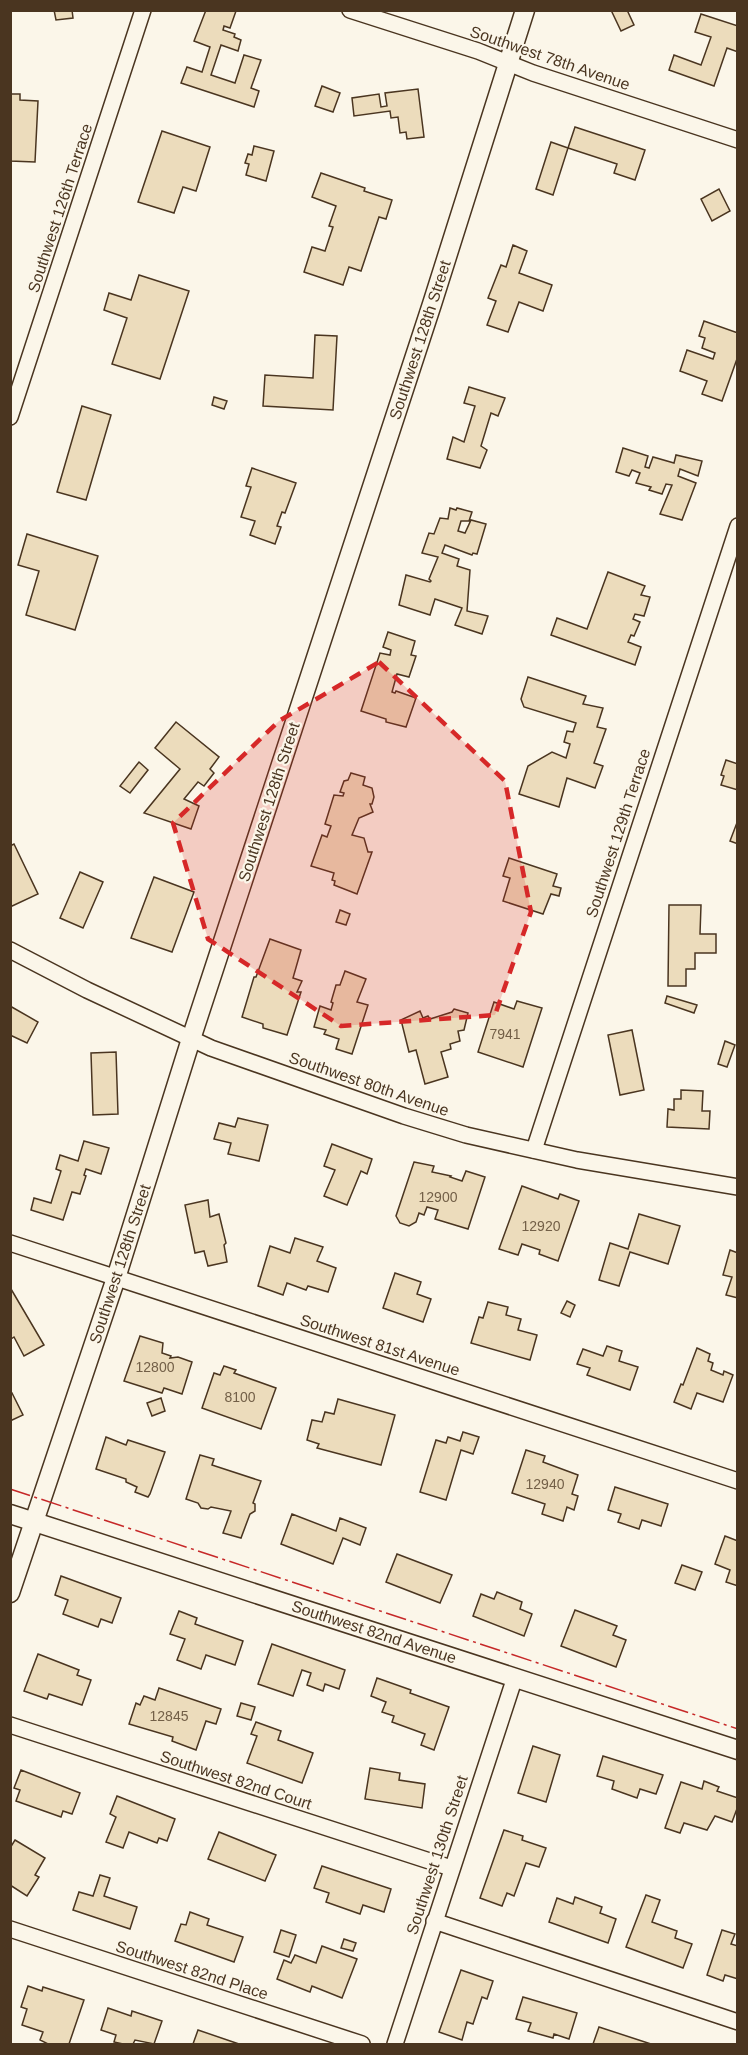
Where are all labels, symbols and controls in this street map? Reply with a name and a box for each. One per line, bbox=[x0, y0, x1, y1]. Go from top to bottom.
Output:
street label: Southwest 78th Avenue bbox=[468, 23, 632, 93]
street label: Southwest 126th Terrace bbox=[25, 121, 95, 295]
street label: Southwest 128th Street bbox=[386, 258, 454, 422]
street label: Southwest 128th Street bbox=[235, 720, 303, 884]
street label: Southwest 129th Terrace bbox=[583, 746, 653, 920]
house number: 7941 bbox=[489, 1026, 521, 1042]
street label: Southwest 80th Avenue bbox=[287, 1049, 451, 1119]
street label: Southwest 128th Street bbox=[86, 1182, 154, 1346]
house number: 12900 bbox=[419, 1189, 458, 1205]
house number: 12920 bbox=[522, 1218, 561, 1234]
street label: Southwest 81st Avenue bbox=[298, 1311, 462, 1379]
house number: 12800 bbox=[136, 1359, 175, 1375]
house number: 8100 bbox=[224, 1389, 256, 1405]
house number: 12940 bbox=[526, 1476, 565, 1492]
street label: Southwest 82nd Avenue bbox=[289, 1597, 459, 1667]
house number: 12845 bbox=[150, 1708, 189, 1724]
street label: Southwest 82nd Court bbox=[158, 1747, 314, 1813]
street label: Southwest 130th Street bbox=[403, 1773, 471, 1937]
street label: Southwest 82nd Place bbox=[114, 1937, 270, 2003]

